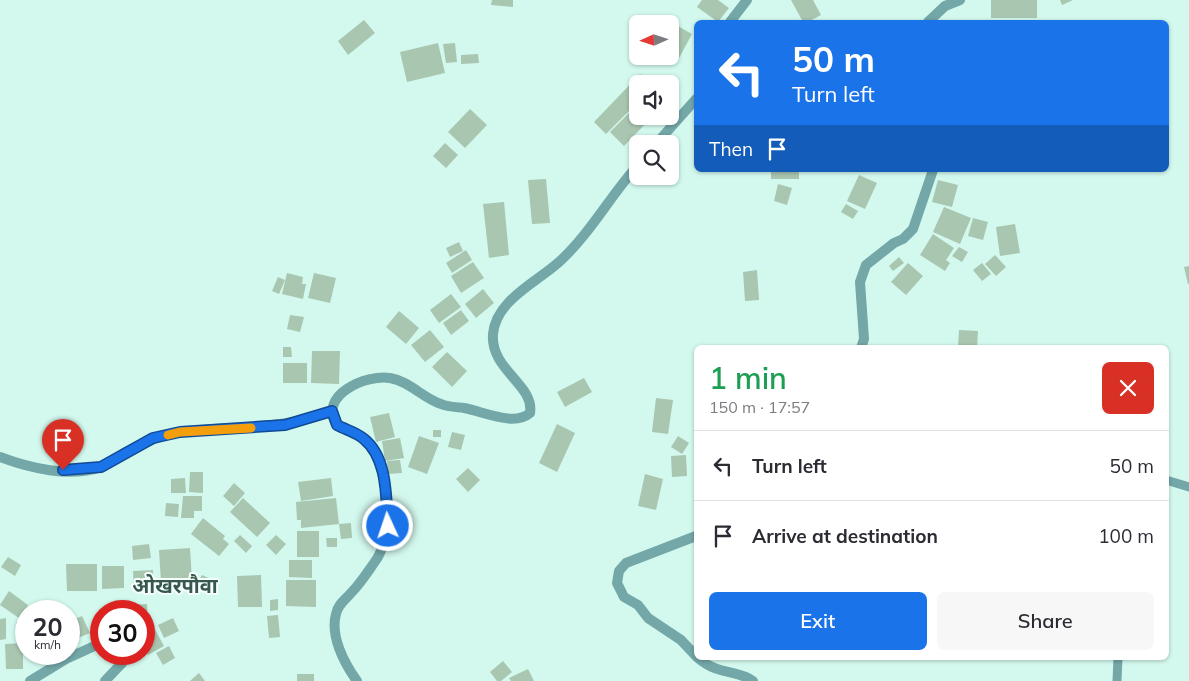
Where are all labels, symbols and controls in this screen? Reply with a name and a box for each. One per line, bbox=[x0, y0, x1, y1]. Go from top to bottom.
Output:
north arrow bbox=[629, 15, 679, 65]
map controls bbox=[629, 15, 679, 185]
text: 50 m bbox=[792, 37, 875, 81]
icon: left bbox=[709, 40, 774, 105]
button: sound bbox=[629, 75, 679, 125]
text: Turn left bbox=[792, 80, 875, 108]
button: search bbox=[629, 135, 679, 185]
icon: arrive bbox=[763, 135, 791, 163]
text: Then bbox=[709, 137, 753, 161]
text: 1 min bbox=[709, 359, 787, 397]
button: close bbox=[1102, 362, 1154, 414]
text: 150 m · 17:57 bbox=[709, 397, 810, 417]
pin bbox=[42, 419, 84, 470]
icon: arrive bbox=[49, 426, 77, 454]
icon: left bbox=[709, 452, 737, 480]
text: Turn left bbox=[752, 454, 827, 478]
text: 50 m bbox=[1110, 454, 1154, 478]
position arrow bbox=[361, 499, 413, 551]
icon: arrive bbox=[709, 522, 737, 550]
text: Arrive at destination bbox=[752, 524, 938, 548]
text: 100 m bbox=[1098, 524, 1154, 548]
district label: ओखरपौवा bbox=[132, 573, 219, 598]
button: Exit bbox=[709, 592, 927, 650]
button: Share bbox=[937, 592, 1154, 650]
speed limit sign: 30 bbox=[90, 600, 155, 665]
text: 20 bbox=[32, 611, 63, 642]
text: km/h bbox=[34, 637, 61, 652]

